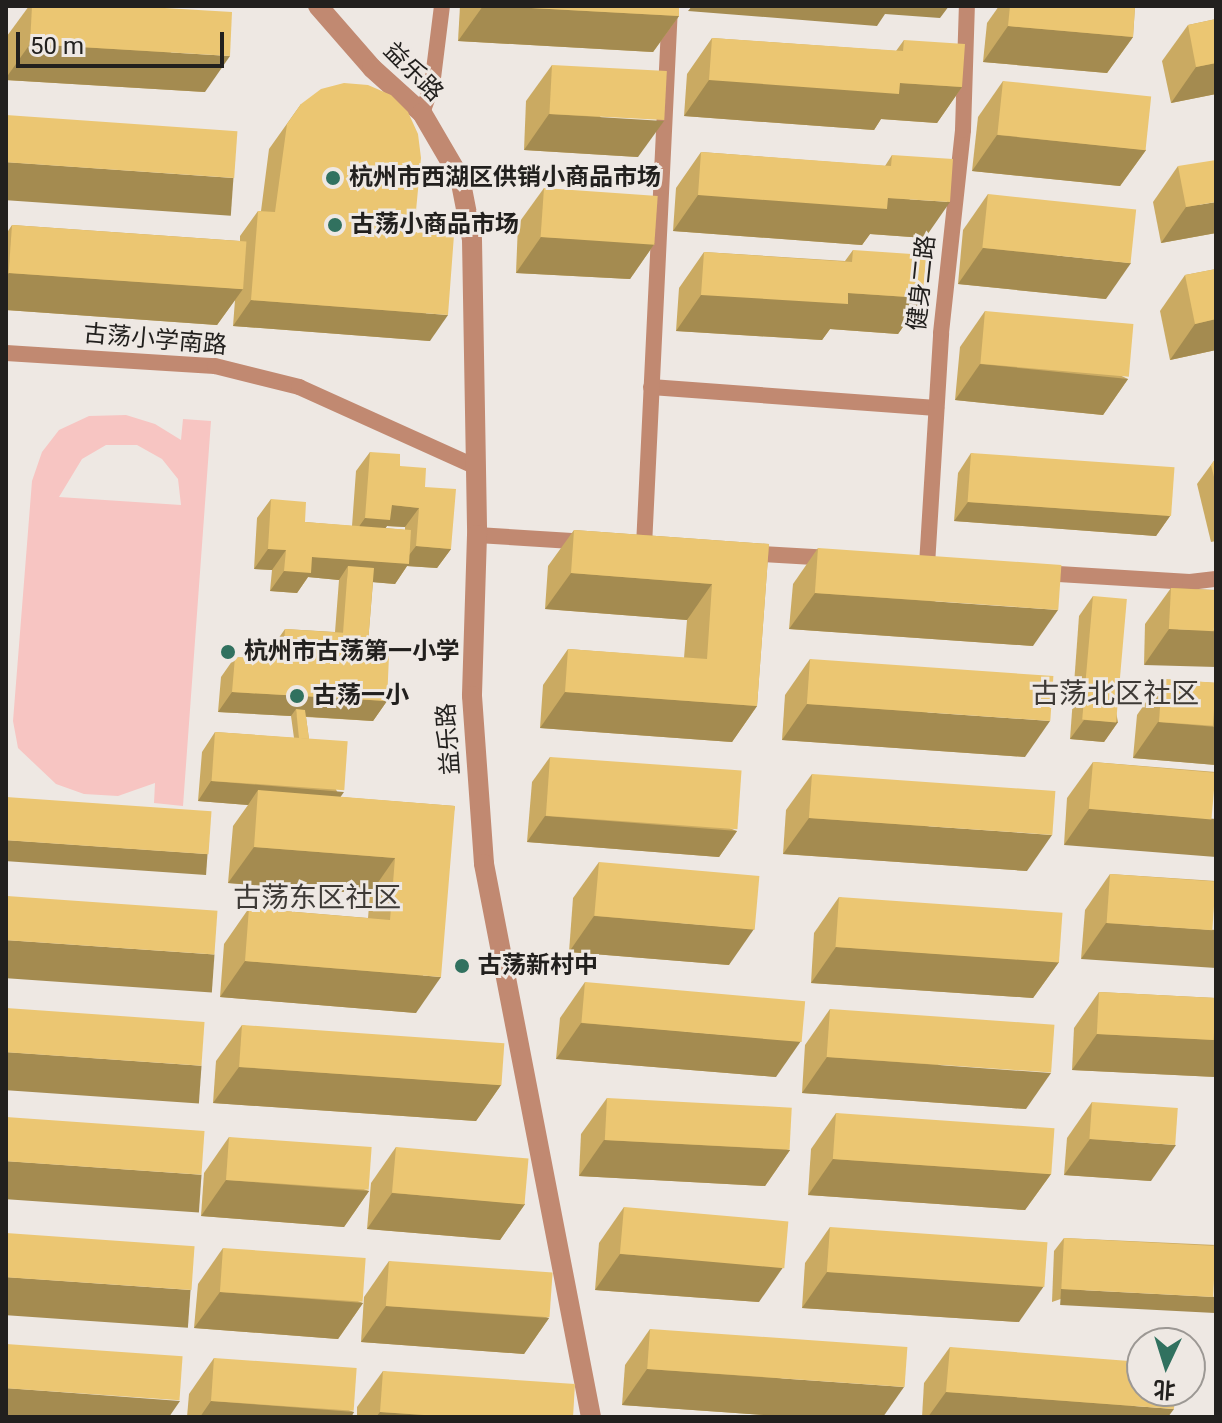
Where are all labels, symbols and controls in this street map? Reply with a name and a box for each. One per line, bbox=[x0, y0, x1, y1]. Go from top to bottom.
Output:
scale bar bbox=[20, 16, 228, 66]
text: 50 m bbox=[30, 32, 84, 60]
street label: 益乐路 bbox=[377, 36, 449, 108]
place label: 杭州市西湖区供销小商品市场 bbox=[349, 164, 661, 192]
marker: 杭州市西湖区供销小商品市场 bbox=[324, 169, 342, 187]
place label: 古荡小商品市场 bbox=[351, 211, 519, 239]
marker: 古荡小商品市场 bbox=[326, 216, 344, 234]
street label: 健身二路 bbox=[903, 234, 941, 332]
street label: 古荡小学南路 bbox=[82, 319, 228, 361]
place label: 杭州市古荡第一小学 bbox=[244, 638, 460, 666]
marker: 杭州市古荡第一小学 bbox=[219, 643, 237, 661]
district label: 古荡北区社区 bbox=[1031, 677, 1199, 711]
place label: 古荡一小 bbox=[313, 682, 409, 710]
marker: 古荡一小 bbox=[288, 687, 306, 705]
street label: 益乐路 bbox=[432, 702, 466, 776]
district label: 古荡东区社区 bbox=[233, 881, 401, 915]
place label: 古荡新村中 bbox=[478, 952, 598, 980]
marker: 古荡新村中 bbox=[453, 957, 471, 975]
north arrow bbox=[1126, 1327, 1206, 1407]
text: 北 bbox=[1153, 1376, 1176, 1403]

